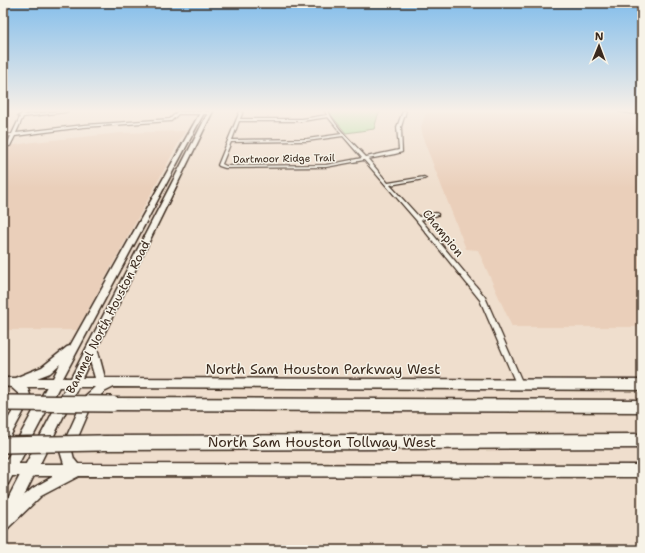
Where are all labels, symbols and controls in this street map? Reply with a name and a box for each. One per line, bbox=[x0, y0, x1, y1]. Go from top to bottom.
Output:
north arrow bbox=[579, 26, 619, 66]
text: N bbox=[595, 29, 604, 44]
street label: Dartmoor Ridge Trail bbox=[233, 151, 335, 166]
street label: Champion bbox=[419, 206, 467, 260]
street label: Bammel North Houston Road bbox=[62, 237, 154, 396]
street label: North Sam Houston Parkway West bbox=[206, 360, 440, 378]
street label: North Sam Houston Tollway West bbox=[208, 433, 436, 451]

